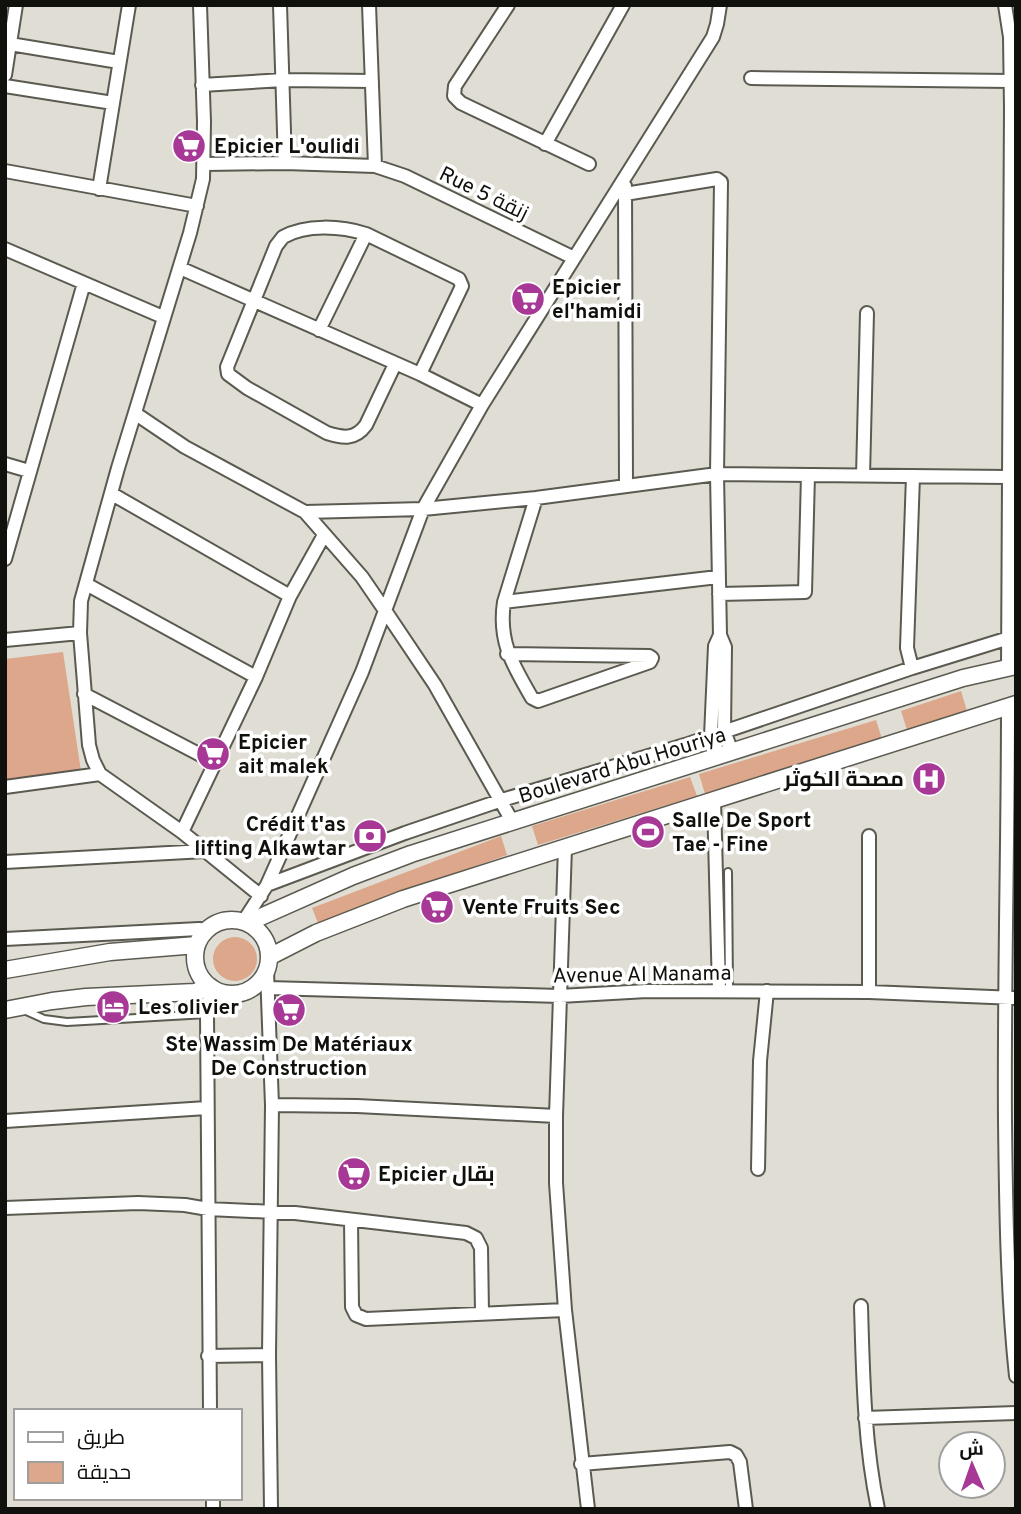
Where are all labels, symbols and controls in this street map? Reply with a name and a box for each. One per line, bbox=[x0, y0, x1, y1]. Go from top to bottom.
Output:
supermarket icon: Epicier L'oulidi bbox=[170, 127, 208, 165]
place label: Epicier L'oulidi bbox=[214, 134, 360, 161]
street label: Rue 5 زنقة bbox=[434, 161, 533, 228]
place label: Epicier el'hamidi bbox=[552, 275, 642, 326]
supermarket icon: Epicier el'hamidi bbox=[509, 280, 547, 318]
street label: Boulevard Abu Houriya bbox=[515, 722, 729, 811]
place label: Epicier ait malek bbox=[238, 730, 329, 781]
supermarket icon: Epicier ait malek bbox=[194, 735, 232, 773]
hospital icon: مصحة الكوثر bbox=[910, 760, 948, 798]
place label: مصحة الكوثر bbox=[783, 767, 904, 794]
place label: Salle De Sport Tae - Fine bbox=[672, 808, 811, 859]
place label: Crédit t'as lifting Alkawtar bbox=[194, 812, 346, 863]
sports icon: Salle De Sport Tae - Fine bbox=[629, 813, 667, 851]
bank icon: Crédit t'as lifting Alkawtar bbox=[351, 817, 389, 855]
supermarket icon: Vente Fruits Sec bbox=[418, 888, 456, 926]
place label: Vente Fruits Sec bbox=[462, 895, 621, 922]
street label: Avenue Al Manama bbox=[552, 960, 732, 991]
hotel icon: Les olivier bbox=[94, 988, 132, 1026]
supermarket icon: Ste Wassim De Matériaux De Construction bbox=[270, 991, 308, 1029]
place label: Les olivier bbox=[138, 995, 239, 1022]
place label: Ste Wassim De Matériaux De Construction bbox=[165, 1032, 413, 1083]
supermarket icon: Epicier بقال bbox=[335, 1155, 373, 1193]
place label: Epicier بقال bbox=[378, 1162, 494, 1189]
legend bbox=[14, 1409, 242, 1500]
text: طريق bbox=[77, 1425, 125, 1452]
north arrow bbox=[937, 1430, 1007, 1500]
text: ش bbox=[959, 1438, 984, 1462]
text: حديقة bbox=[77, 1460, 131, 1487]

